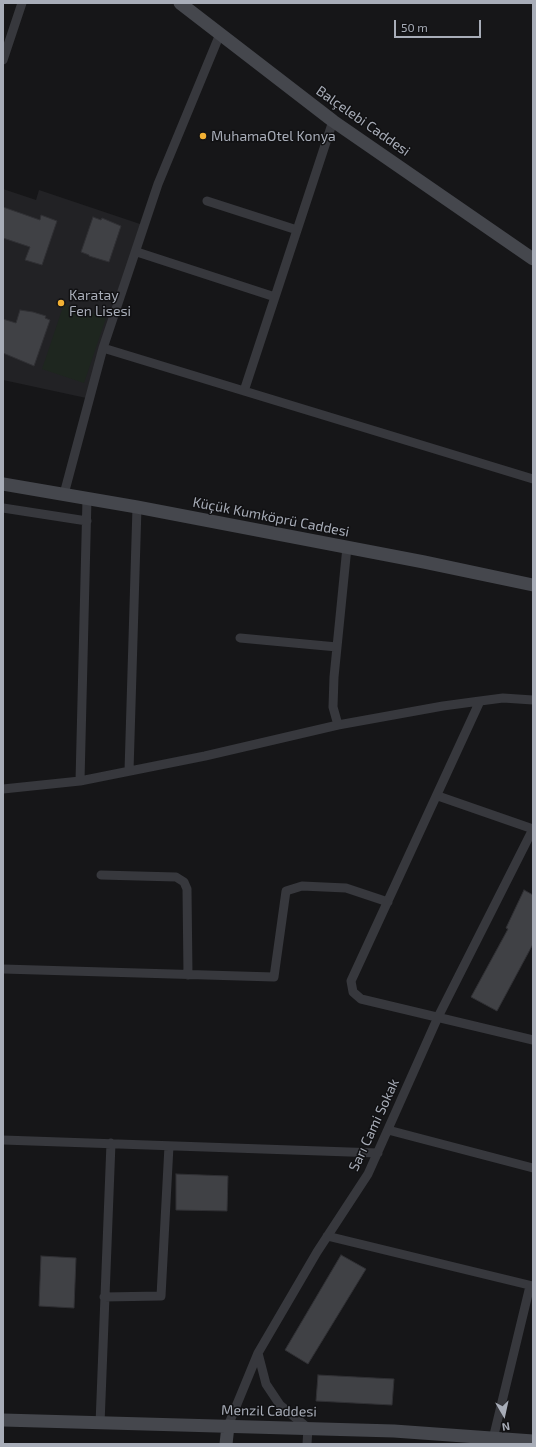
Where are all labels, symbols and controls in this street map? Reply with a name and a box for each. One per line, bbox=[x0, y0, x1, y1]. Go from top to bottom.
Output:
scale bar bbox=[396, 12, 483, 38]
text: 50 m bbox=[401, 20, 428, 34]
street label: Balçelebi Caddesi bbox=[313, 82, 413, 160]
place label: MuhamaOtel Konya bbox=[211, 128, 336, 144]
marker: MuhamaOtel Konya bbox=[198, 131, 208, 141]
place label: Karatay Fen Lisesi bbox=[69, 287, 131, 320]
marker: Karatay Fen Lisesi bbox=[56, 298, 66, 308]
street label: Küçük Kumköprü Caddesi bbox=[191, 494, 351, 540]
street label: Sarı Cami Sokak bbox=[345, 1076, 403, 1174]
north arrow bbox=[484, 1395, 524, 1435]
street label: Menzil Caddesi bbox=[221, 1402, 317, 1420]
text: N bbox=[501, 1420, 511, 1434]

